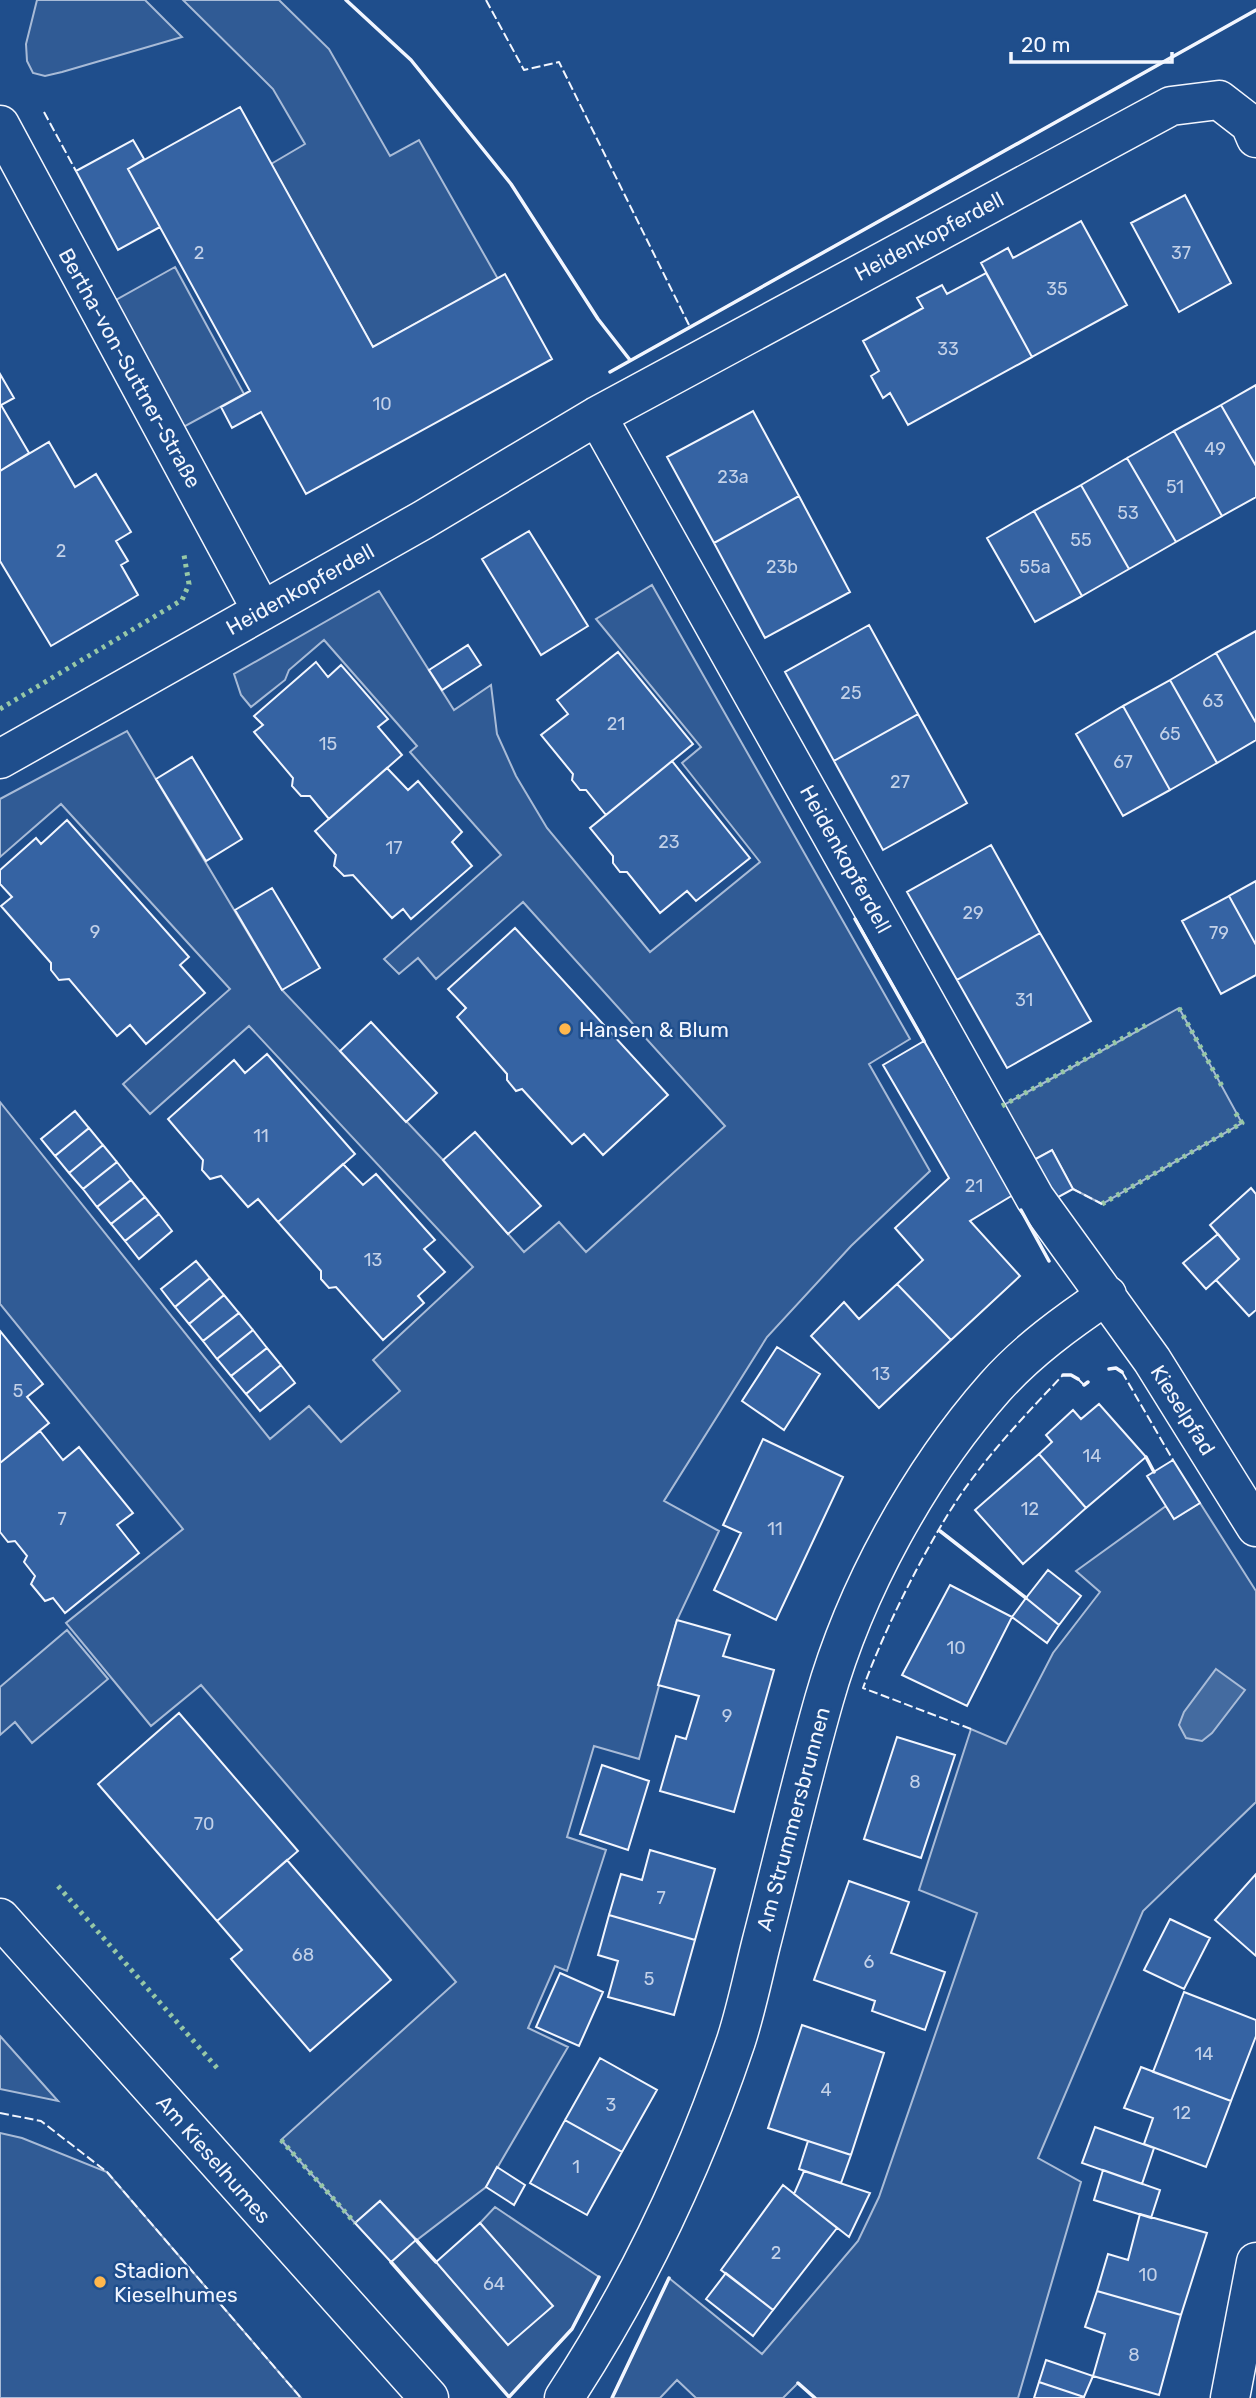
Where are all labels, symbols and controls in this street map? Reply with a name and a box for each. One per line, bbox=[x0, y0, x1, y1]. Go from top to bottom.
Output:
scale bar bbox=[1011, 21, 1172, 65]
text: 20 m bbox=[1021, 32, 1070, 57]
street label: Heidenkopferdell bbox=[850, 186, 1008, 286]
house number: 2 bbox=[194, 242, 204, 264]
house number: 37 bbox=[1171, 242, 1191, 264]
street label: Bertha-von-Suttner-Straße bbox=[54, 244, 206, 492]
house number: 35 bbox=[1046, 278, 1068, 300]
house number: 33 bbox=[937, 338, 959, 360]
house number: 10 bbox=[372, 393, 392, 415]
house number: 49 bbox=[1204, 438, 1226, 460]
house number: 23a bbox=[717, 466, 749, 488]
house number: 51 bbox=[1166, 476, 1184, 498]
house number: 53 bbox=[1117, 502, 1139, 524]
house number: 55 bbox=[1070, 529, 1092, 551]
street label: Heidenkopferdell bbox=[222, 538, 378, 640]
house number: 2 bbox=[56, 540, 66, 562]
house number: 23b bbox=[766, 556, 798, 578]
house number: 55a bbox=[1019, 556, 1051, 578]
house number: 25 bbox=[840, 682, 862, 704]
house number: 63 bbox=[1202, 690, 1224, 712]
house number: 21 bbox=[607, 713, 625, 735]
house number: 65 bbox=[1159, 723, 1181, 745]
house number: 15 bbox=[319, 733, 337, 755]
house number: 67 bbox=[1113, 751, 1133, 773]
house number: 27 bbox=[890, 771, 910, 793]
street label: Heidenkopferdell bbox=[795, 781, 897, 937]
house number: 23 bbox=[658, 831, 680, 853]
house number: 17 bbox=[386, 837, 402, 859]
house number: 29 bbox=[962, 902, 984, 924]
house number: 9 bbox=[90, 921, 100, 943]
house number: 79 bbox=[1209, 922, 1229, 944]
house number: 31 bbox=[1015, 989, 1033, 1011]
place label: Hansen & Blum bbox=[579, 1017, 729, 1042]
marker: Hansen & Blum bbox=[557, 1021, 573, 1037]
house number: 11 bbox=[253, 1125, 269, 1147]
house number: 21 bbox=[965, 1175, 983, 1197]
house number: 13 bbox=[364, 1249, 382, 1271]
street label: Kieselpfad bbox=[1146, 1360, 1220, 1460]
house number: 13 bbox=[872, 1363, 890, 1385]
house number: 5 bbox=[13, 1380, 23, 1402]
house number: 14 bbox=[1083, 1445, 1101, 1467]
house number: 12 bbox=[1021, 1498, 1039, 1520]
house number: 7 bbox=[57, 1508, 67, 1530]
house number: 11 bbox=[767, 1518, 783, 1540]
house number: 10 bbox=[946, 1637, 966, 1659]
street label: Am Strummersbrunnen bbox=[751, 1704, 835, 1934]
house number: 9 bbox=[722, 1705, 732, 1727]
house number: 8 bbox=[909, 1771, 921, 1793]
house number: 70 bbox=[194, 1813, 214, 1835]
house number: 7 bbox=[656, 1887, 666, 1909]
house number: 68 bbox=[292, 1944, 314, 1966]
house number: 6 bbox=[864, 1951, 875, 1973]
house number: 5 bbox=[644, 1968, 654, 1990]
house number: 14 bbox=[1195, 2043, 1213, 2065]
house number: 4 bbox=[820, 2079, 832, 2101]
street label: Am Kieselhumes bbox=[152, 2090, 276, 2228]
house number: 3 bbox=[606, 2094, 616, 2116]
house number: 12 bbox=[1173, 2102, 1191, 2124]
house number: 1 bbox=[572, 2156, 580, 2178]
house number: 2 bbox=[771, 2242, 781, 2264]
place label: Stadion Kieselhumes bbox=[114, 2258, 238, 2307]
house number: 10 bbox=[1138, 2264, 1158, 2286]
house number: 64 bbox=[483, 2273, 505, 2295]
marker: Stadion Kieselhumes bbox=[92, 2274, 108, 2290]
house number: 8 bbox=[1128, 2344, 1140, 2366]

